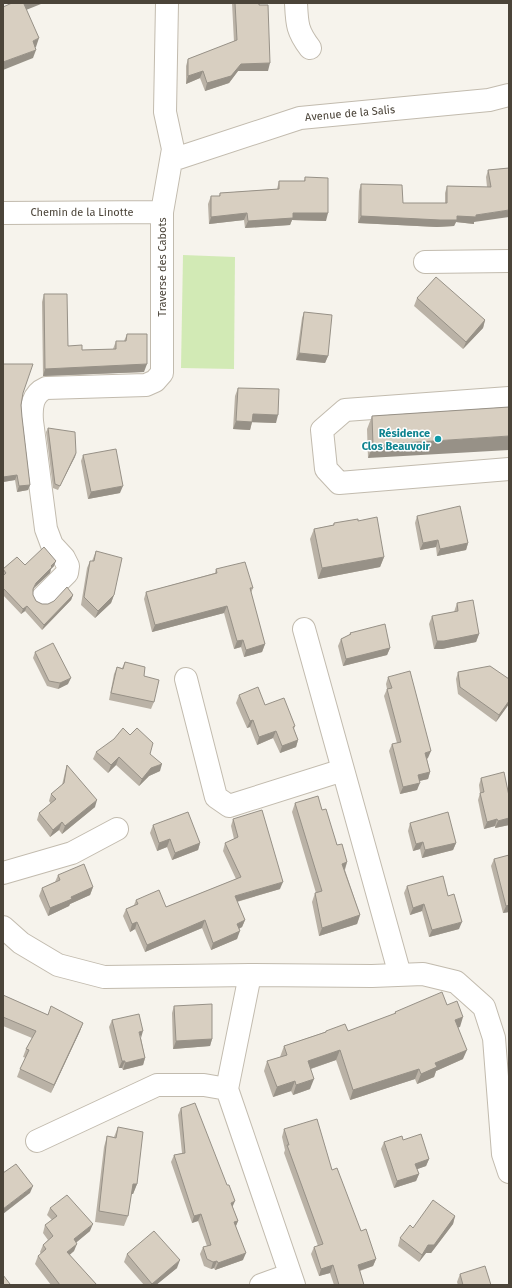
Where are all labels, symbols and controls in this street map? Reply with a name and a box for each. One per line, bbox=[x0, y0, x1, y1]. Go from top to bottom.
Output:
street label: Avenue de la Salis bbox=[304, 103, 396, 124]
street label: Chemin de la Linotte bbox=[30, 206, 134, 219]
street label: Traverse des Cabots bbox=[156, 217, 169, 317]
place label: Résidence Clos Beauvoir bbox=[362, 427, 431, 453]
marker: Résidence Clos Beauvoir bbox=[433, 434, 443, 444]

